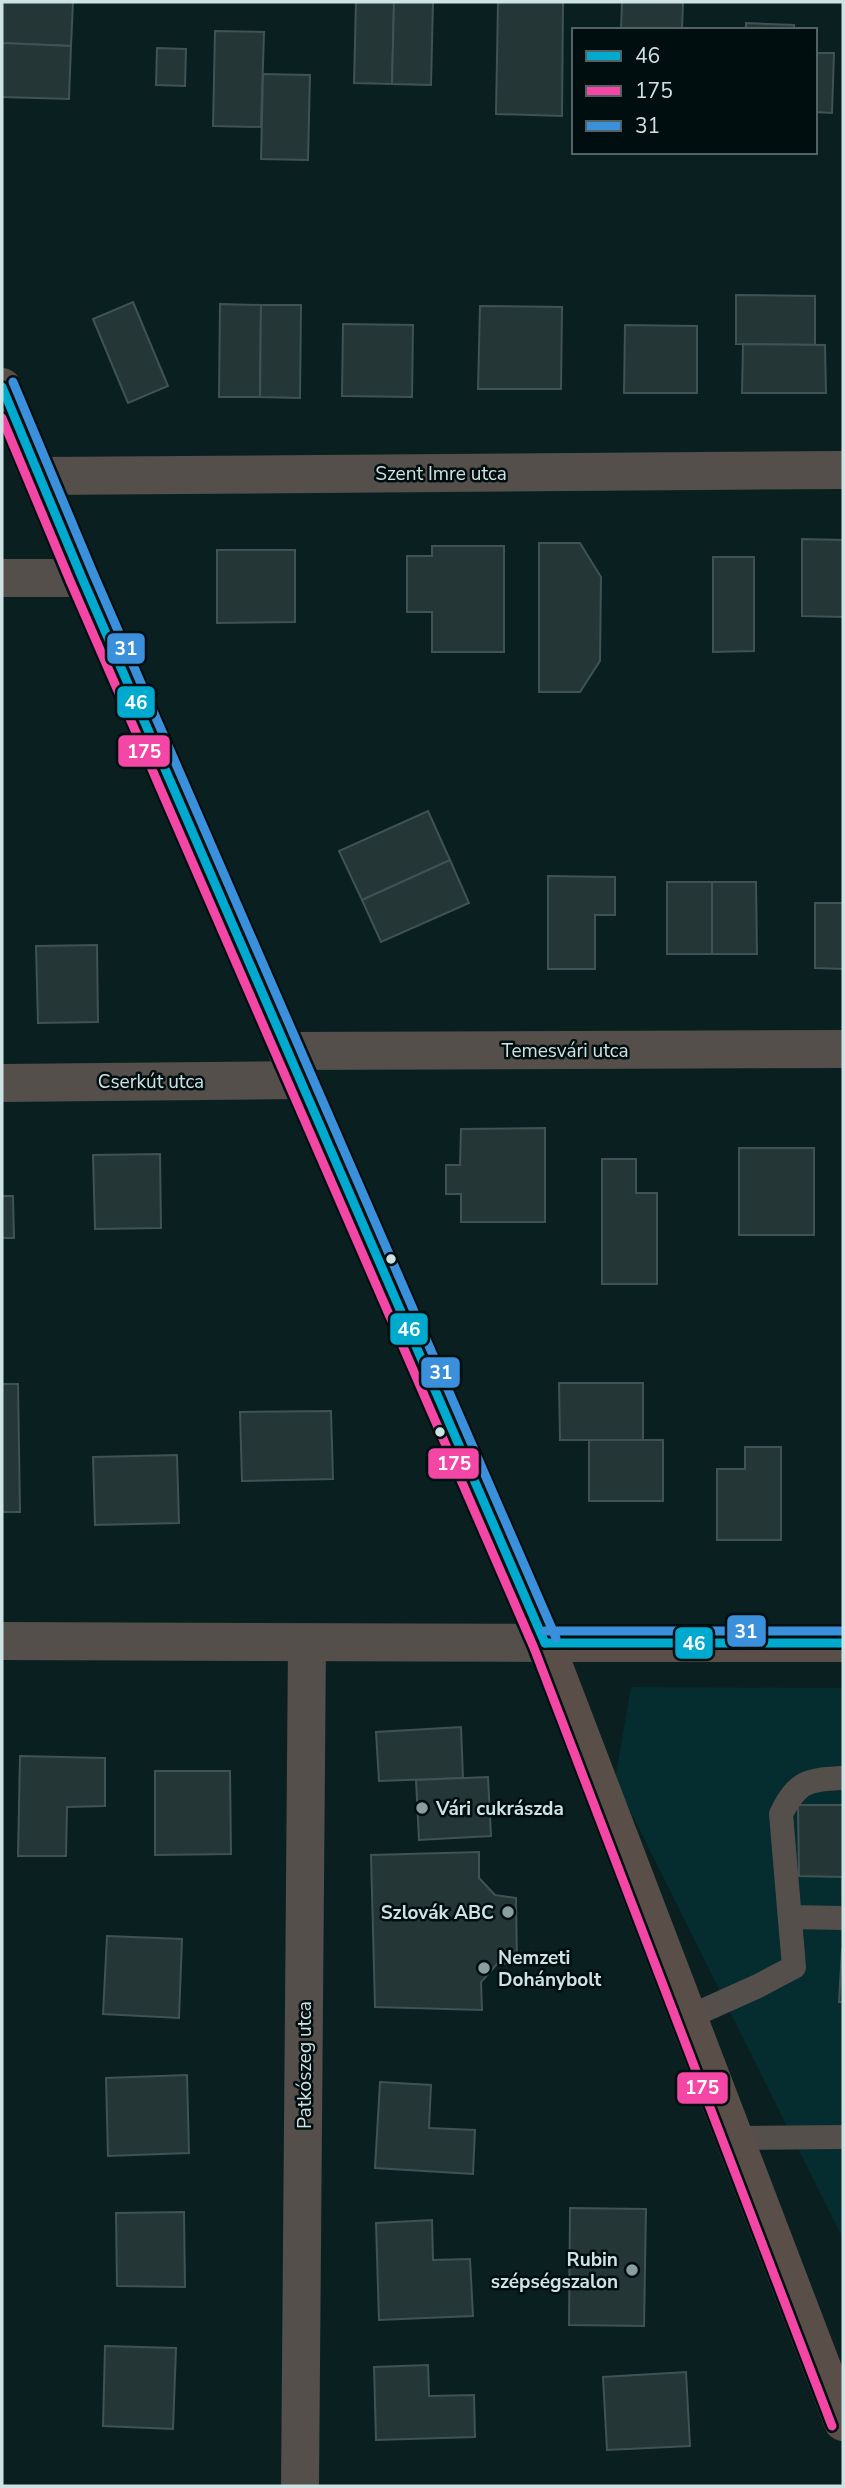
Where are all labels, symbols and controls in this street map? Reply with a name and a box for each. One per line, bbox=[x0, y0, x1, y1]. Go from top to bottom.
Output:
legend bbox=[572, 28, 817, 154]
text: 46 bbox=[635, 42, 660, 70]
text: 175 bbox=[635, 77, 673, 105]
text: 31 bbox=[635, 112, 660, 140]
street label: Szent Imre utca bbox=[375, 461, 507, 487]
line badge: 31 bbox=[106, 632, 146, 665]
text: 31 bbox=[115, 636, 137, 662]
line badge: 46 bbox=[116, 685, 156, 719]
text: 46 bbox=[125, 690, 147, 716]
line badge: 175 bbox=[117, 734, 171, 768]
text: 175 bbox=[127, 739, 161, 765]
street label: Temesvári utca bbox=[501, 1038, 629, 1064]
street label: Cserkút utca bbox=[98, 1069, 204, 1095]
unlabelled marker bbox=[384, 1252, 398, 1266]
line badge: 46 bbox=[389, 1312, 429, 1346]
text: 46 bbox=[398, 1317, 420, 1343]
line badge: 31 bbox=[420, 1356, 461, 1389]
text: 31 bbox=[430, 1360, 452, 1386]
unlabelled marker bbox=[433, 1425, 447, 1439]
line badge: 175 bbox=[427, 1447, 480, 1480]
text: 175 bbox=[437, 1451, 471, 1477]
line badge: 31 bbox=[726, 1614, 767, 1648]
text: 31 bbox=[735, 1619, 757, 1645]
line badge: 46 bbox=[674, 1626, 714, 1660]
text: 46 bbox=[683, 1631, 705, 1657]
place label: Vári cukrászda bbox=[435, 1796, 564, 1822]
marker: Vári cukrászda bbox=[414, 1800, 430, 1816]
place label: Szlovák ABC bbox=[381, 1900, 494, 1926]
marker: Szlovák ABC bbox=[500, 1904, 516, 1920]
place label: Nemzeti Dohánybolt bbox=[498, 1945, 602, 1993]
marker: Nemzeti Dohánybolt bbox=[476, 1960, 492, 1976]
street label: Patkószeg utca bbox=[292, 2001, 318, 2129]
line badge: 175 bbox=[676, 2071, 729, 2105]
text: 175 bbox=[685, 2075, 719, 2101]
place label: Rubin szépségszalon bbox=[491, 2247, 618, 2295]
marker: Rubin szépségszalon bbox=[624, 2262, 640, 2278]

